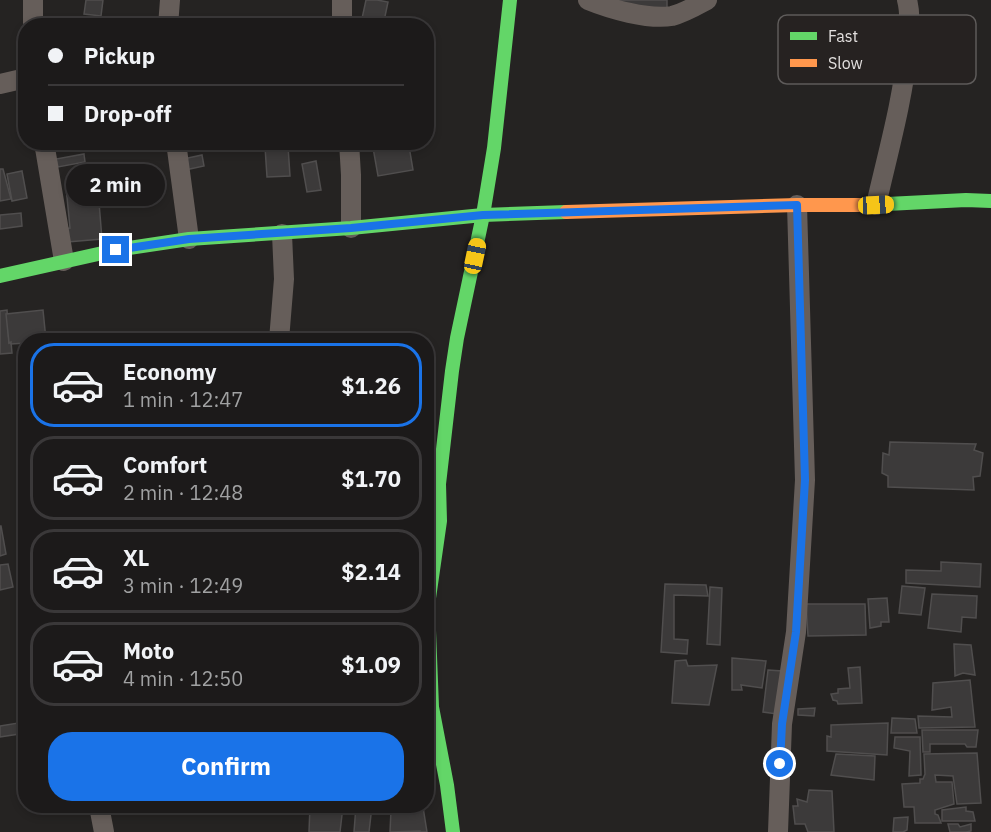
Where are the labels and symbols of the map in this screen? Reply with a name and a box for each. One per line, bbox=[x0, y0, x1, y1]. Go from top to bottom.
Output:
legend bbox=[778, 15, 976, 84]
text: Fast bbox=[828, 26, 858, 46]
text: Slow bbox=[828, 53, 863, 73]
callout: 2 min bbox=[66, 163, 166, 205]
car bbox=[858, 195, 894, 215]
route end bbox=[102, 236, 129, 263]
car bbox=[462, 237, 488, 275]
route start bbox=[766, 750, 793, 777]

